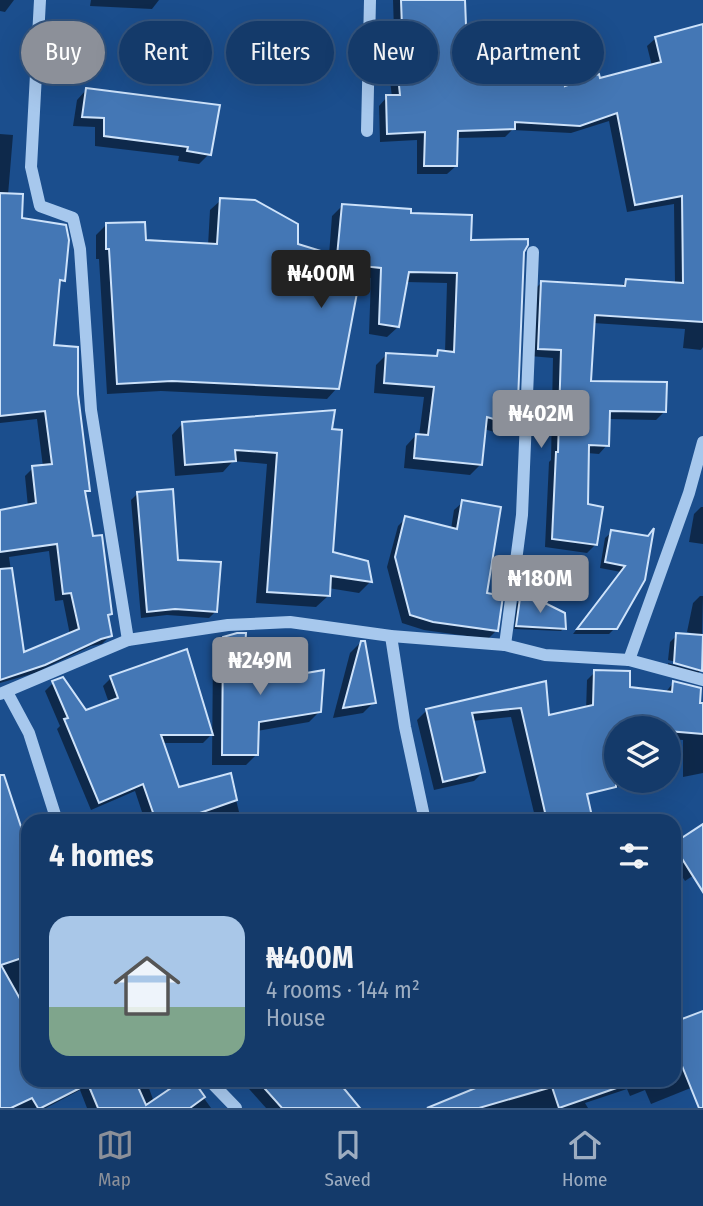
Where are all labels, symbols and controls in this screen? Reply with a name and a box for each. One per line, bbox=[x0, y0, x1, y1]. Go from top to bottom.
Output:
chip: Buy bbox=[21, 21, 105, 84]
chip: Rent bbox=[119, 21, 212, 84]
chip: Filters bbox=[226, 21, 334, 84]
chip: New bbox=[348, 21, 438, 84]
chip: Apartment bbox=[452, 21, 604, 84]
pin: ₦400M bbox=[272, 250, 370, 310]
text: ₦400M bbox=[287, 259, 355, 287]
pin: ₦402M bbox=[492, 391, 590, 450]
text: ₦402M bbox=[509, 399, 573, 427]
pin: ₦180M bbox=[491, 556, 589, 615]
text: ₦180M bbox=[508, 564, 572, 592]
pin: ₦249M bbox=[211, 638, 309, 697]
text: ₦249M bbox=[228, 646, 292, 674]
map controls bbox=[604, 716, 681, 793]
button: layers bbox=[604, 716, 681, 793]
icon: filters bbox=[615, 837, 653, 875]
text: 4 homes bbox=[49, 838, 154, 874]
text: ₦400M bbox=[266, 940, 353, 976]
icon: home bbox=[105, 944, 189, 1028]
text: 4 rooms · 144 m² bbox=[266, 976, 420, 1004]
text: House bbox=[266, 1004, 325, 1032]
tab: Map bbox=[96, 1126, 134, 1191]
tab: Saved bbox=[325, 1126, 371, 1191]
tab: Home bbox=[562, 1126, 607, 1191]

